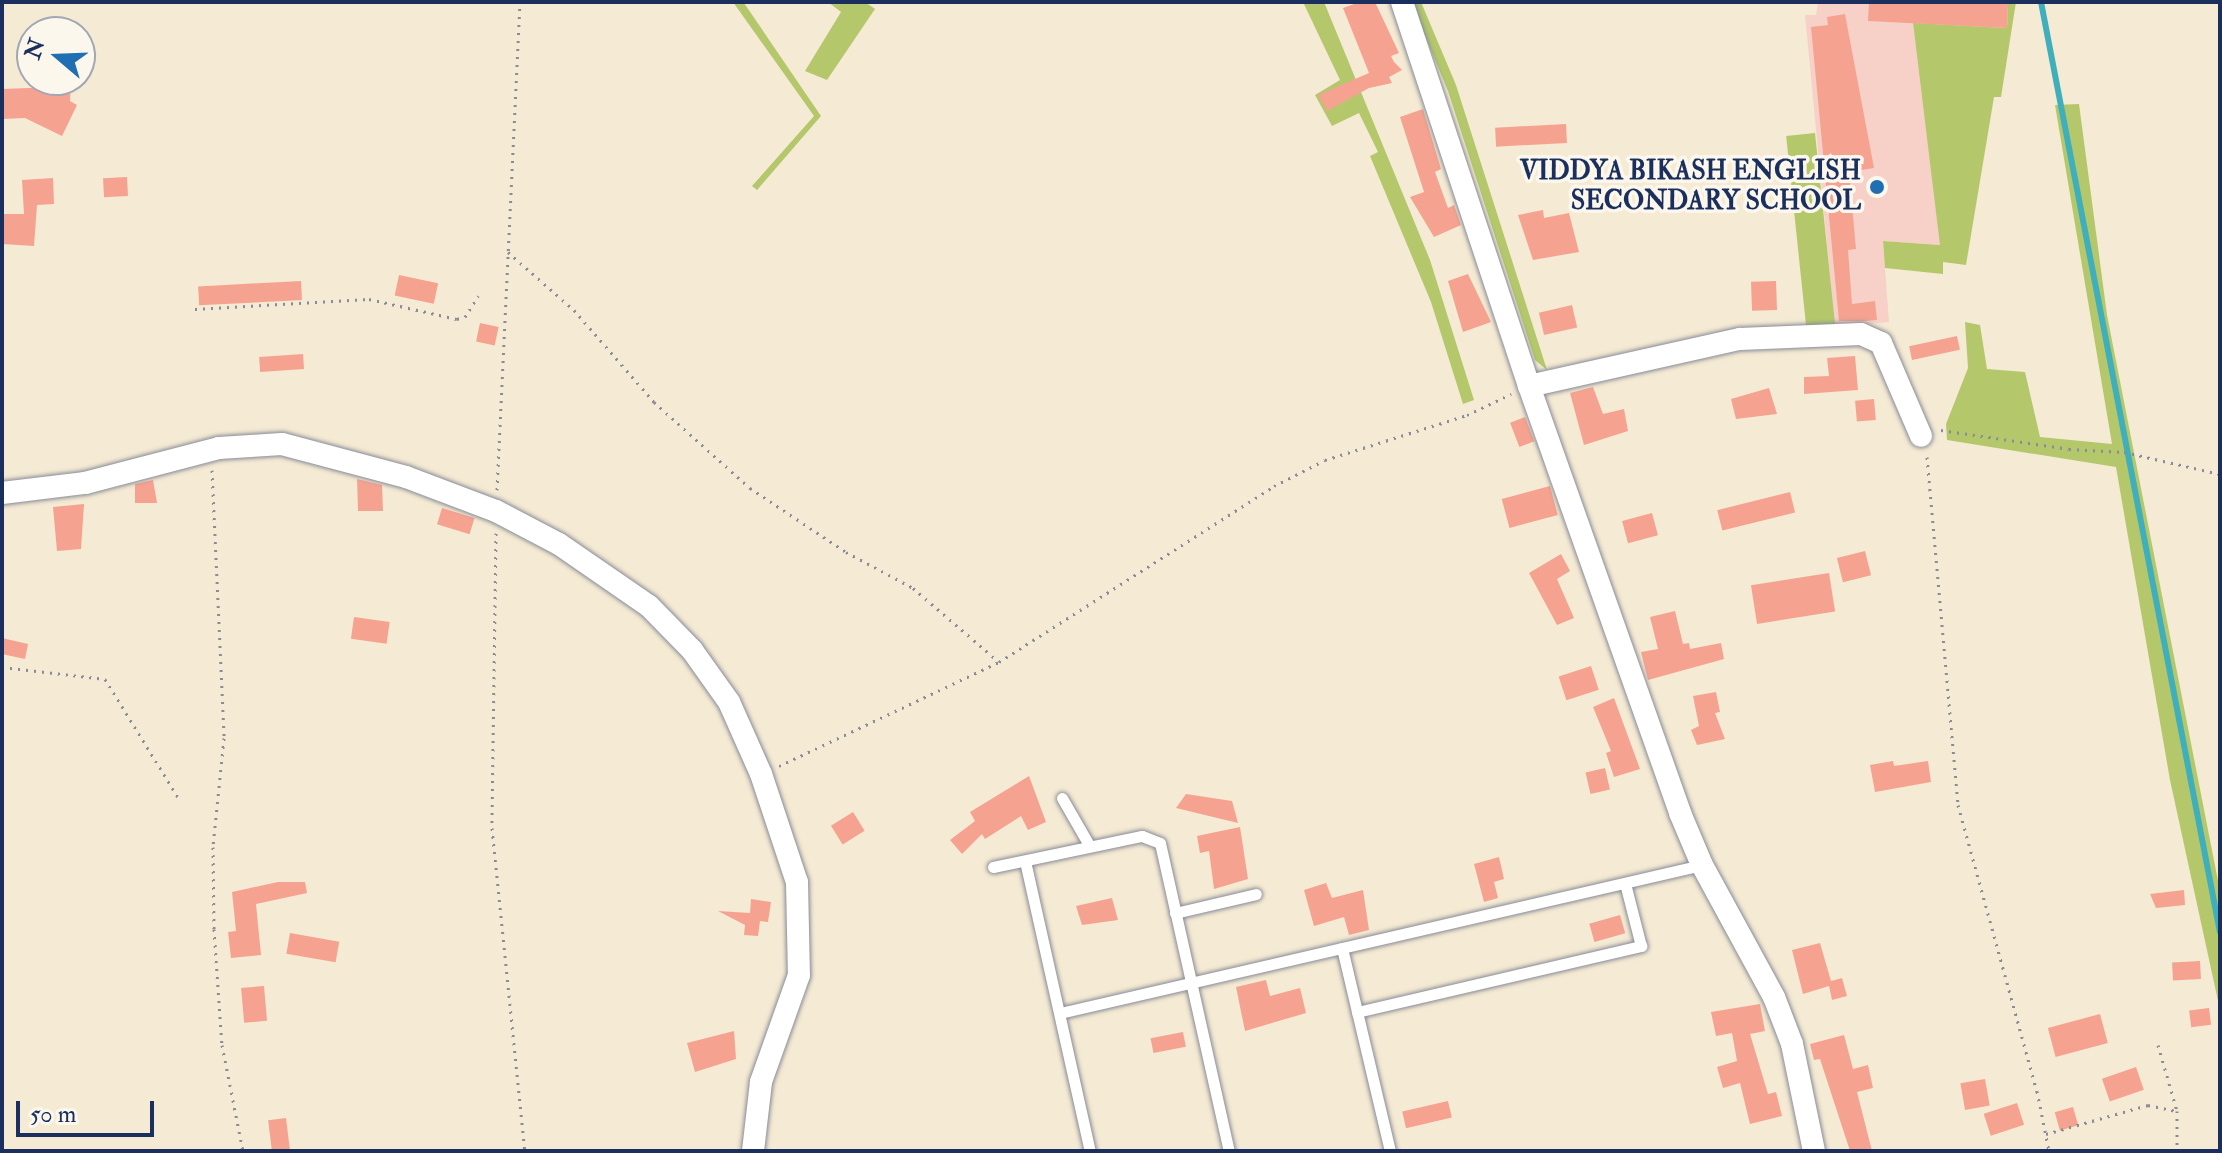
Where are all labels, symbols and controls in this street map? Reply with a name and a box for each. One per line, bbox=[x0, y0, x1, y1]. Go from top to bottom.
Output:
north arrow bbox=[16, 16, 96, 96]
text: N bbox=[19, 35, 52, 63]
place label: VIDDYA BIKASH ENGLISH SECONDARY SCHOOL bbox=[1520, 156, 1861, 218]
marker: VIDDYA BIKASH ENGLISH SECONDARY SCHOOL bbox=[1868, 178, 1886, 196]
scale bar bbox=[20, 1085, 158, 1135]
text: 50 m bbox=[30, 1099, 76, 1130]

